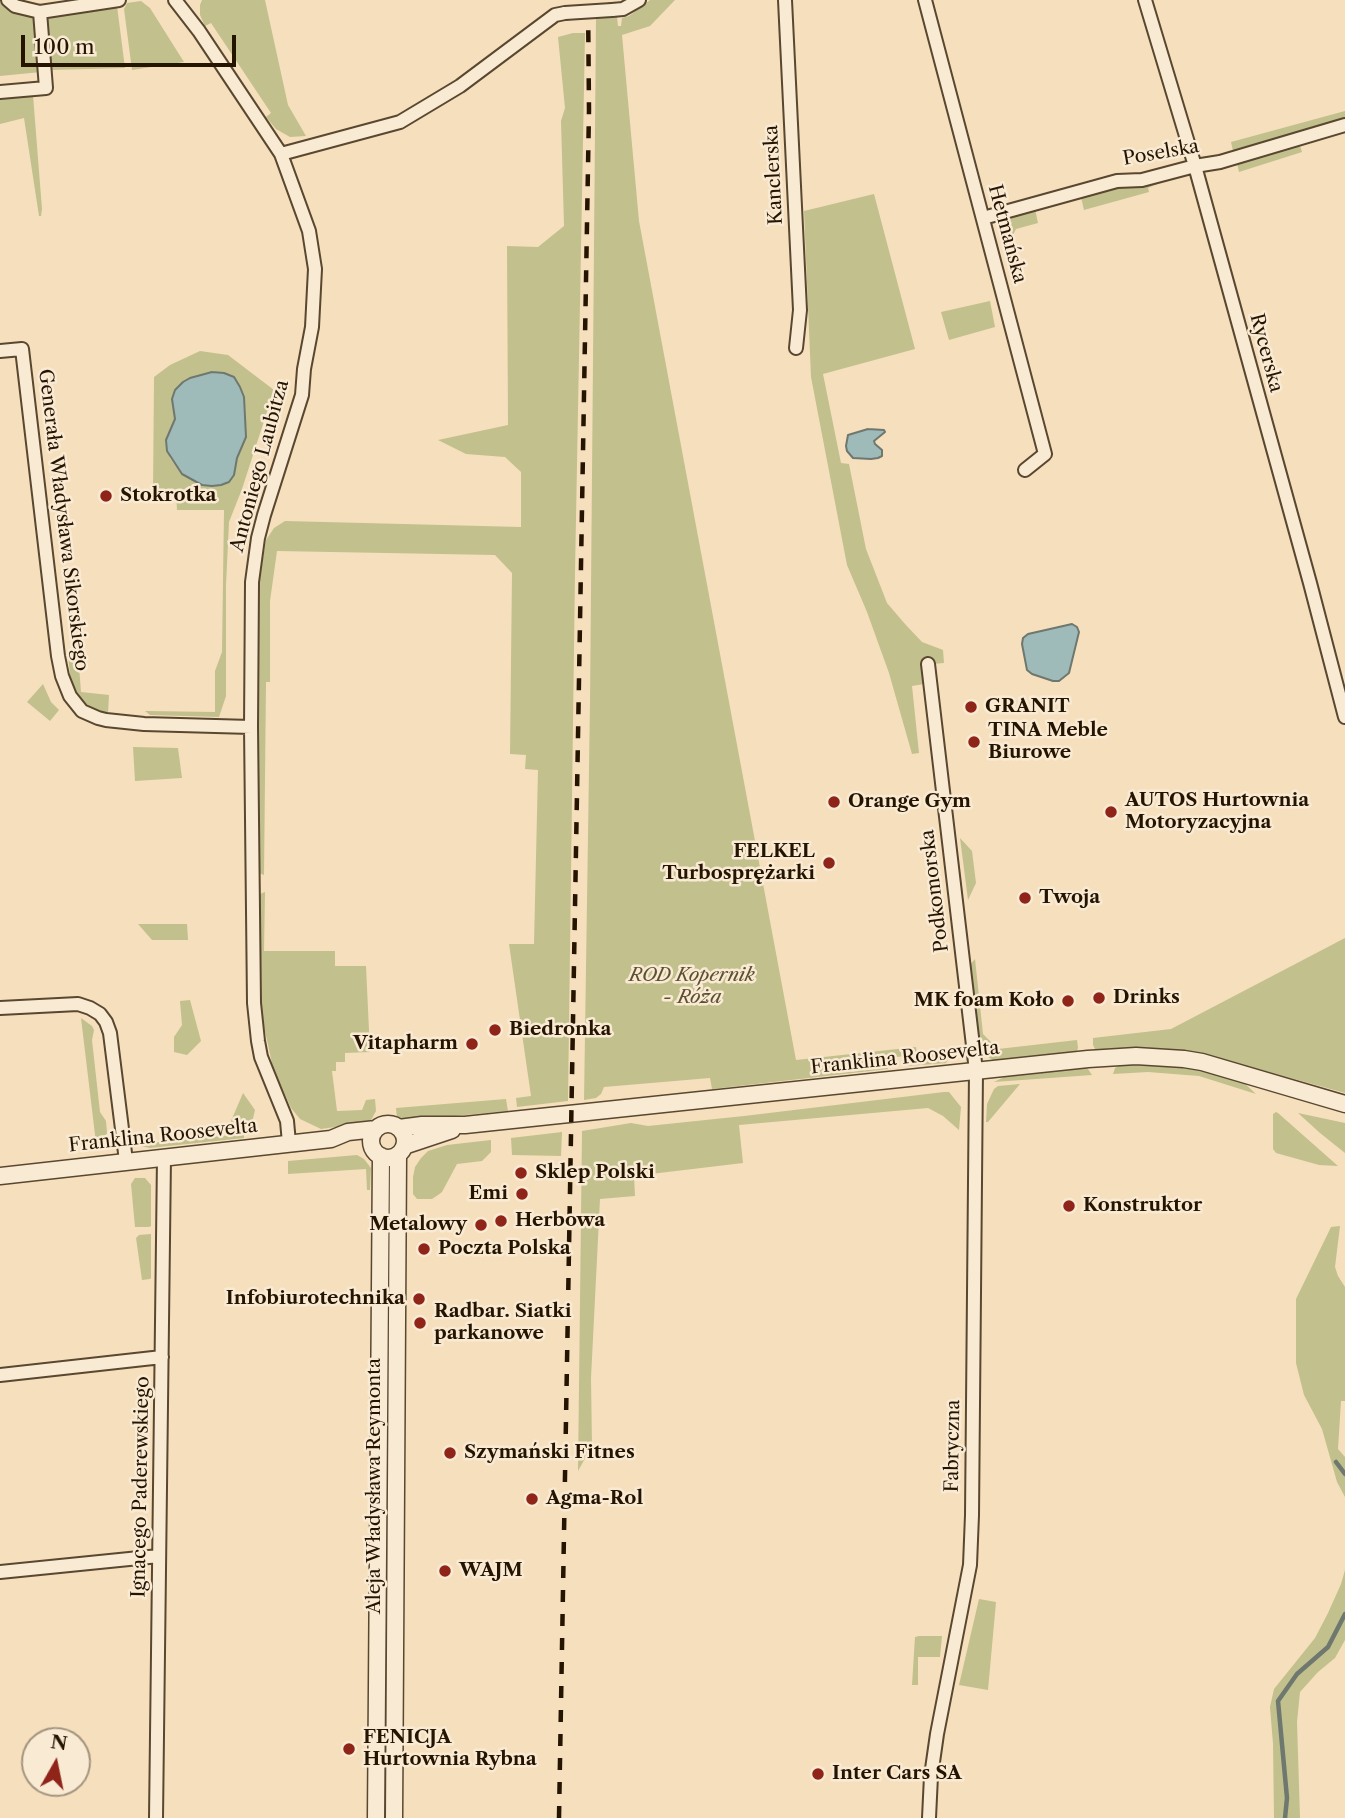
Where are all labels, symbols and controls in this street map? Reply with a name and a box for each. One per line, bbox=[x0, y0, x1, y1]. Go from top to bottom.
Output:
scale bar bbox=[24, 21, 240, 65]
text: 100 m bbox=[34, 34, 95, 59]
street label: Kanclerska bbox=[760, 125, 788, 225]
street label: Poselska bbox=[1121, 135, 1201, 171]
street label: Hetmańska bbox=[983, 182, 1031, 286]
street label: Rycerska bbox=[1245, 311, 1287, 395]
street label: Generała Władysława Sikorskiego bbox=[33, 368, 93, 672]
street label: Antoniego Laubitza bbox=[226, 377, 294, 555]
place label: Stokrotka bbox=[120, 485, 216, 507]
marker: Stokrotka bbox=[98, 488, 114, 504]
place label: GRANIT bbox=[985, 696, 1070, 718]
marker: GRANIT bbox=[963, 699, 979, 715]
place label: TINA Meble Biurowe bbox=[988, 720, 1108, 764]
marker: TINA Meble Biurowe bbox=[966, 734, 982, 750]
place label: AUTOS Hurtownia Motoryzacyjna bbox=[1125, 790, 1309, 834]
place label: Orange Gym bbox=[848, 791, 971, 813]
marker: Orange Gym bbox=[826, 794, 842, 810]
marker: AUTOS Hurtownia Motoryzacyjna bbox=[1103, 804, 1119, 820]
street label: Podkomorska bbox=[916, 828, 954, 954]
place label: FELKEL Turbosprężarki bbox=[662, 841, 815, 885]
marker: FELKEL Turbosprężarki bbox=[821, 855, 837, 871]
place label: Twoja bbox=[1039, 887, 1100, 909]
marker: Twoja bbox=[1017, 890, 1033, 906]
park label: ROD Kopernik - Róża bbox=[629, 965, 755, 1009]
place label: Drinks bbox=[1113, 987, 1180, 1009]
place label: MK foam Koło bbox=[914, 990, 1054, 1012]
marker: Drinks bbox=[1091, 990, 1107, 1006]
marker: MK foam Koło bbox=[1060, 993, 1076, 1009]
place label: Biedronka bbox=[509, 1019, 611, 1041]
marker: Biedronka bbox=[487, 1022, 503, 1038]
place label: Vitapharm bbox=[353, 1033, 458, 1055]
marker: Vitapharm bbox=[464, 1036, 480, 1052]
street label: Franklina Roosevelta bbox=[809, 1037, 1001, 1079]
street label: Franklina Roosevelta bbox=[67, 1115, 259, 1157]
place label: Sklep Polski bbox=[535, 1162, 655, 1184]
marker: Sklep Polski bbox=[513, 1165, 529, 1181]
place label: Emi bbox=[469, 1183, 508, 1205]
marker: Emi bbox=[514, 1186, 530, 1202]
place label: Konstruktor bbox=[1083, 1195, 1202, 1217]
marker: Konstruktor bbox=[1061, 1198, 1077, 1214]
place label: Herbowa bbox=[515, 1210, 605, 1232]
marker: Herbowa bbox=[493, 1213, 509, 1229]
place label: Metalowy bbox=[369, 1214, 467, 1236]
marker: Metalowy bbox=[473, 1217, 489, 1233]
place label: Poczta Polska bbox=[438, 1238, 571, 1260]
marker: Poczta Polska bbox=[416, 1241, 432, 1257]
place label: Infobiurotechnika bbox=[226, 1288, 405, 1310]
marker: Infobiurotechnika bbox=[411, 1291, 427, 1307]
place label: Radbar. Siatki parkanowe bbox=[434, 1301, 571, 1345]
marker: Radbar. Siatki parkanowe bbox=[412, 1315, 428, 1331]
street label: Aleja Władysława Reymonta bbox=[364, 1358, 386, 1614]
street label: Ignacego Paderewskiego bbox=[128, 1376, 154, 1598]
street label: Fabryczna bbox=[941, 1399, 965, 1493]
place label: Szymański Fitnes bbox=[464, 1442, 635, 1464]
marker: Szymański Fitnes bbox=[442, 1445, 458, 1461]
place label: Agma-Rol bbox=[546, 1488, 643, 1510]
marker: Agma-Rol bbox=[524, 1491, 540, 1507]
place label: WAJM bbox=[459, 1560, 523, 1582]
marker: WAJM bbox=[437, 1563, 453, 1579]
north arrow bbox=[21, 1727, 91, 1797]
place label: FENICJA Hurtownia Rybna bbox=[363, 1727, 537, 1771]
text: N bbox=[49, 1730, 69, 1755]
marker: FENICJA Hurtownia Rybna bbox=[341, 1741, 357, 1757]
place label: Inter Cars SA bbox=[832, 1763, 962, 1785]
marker: Inter Cars SA bbox=[810, 1766, 826, 1782]

